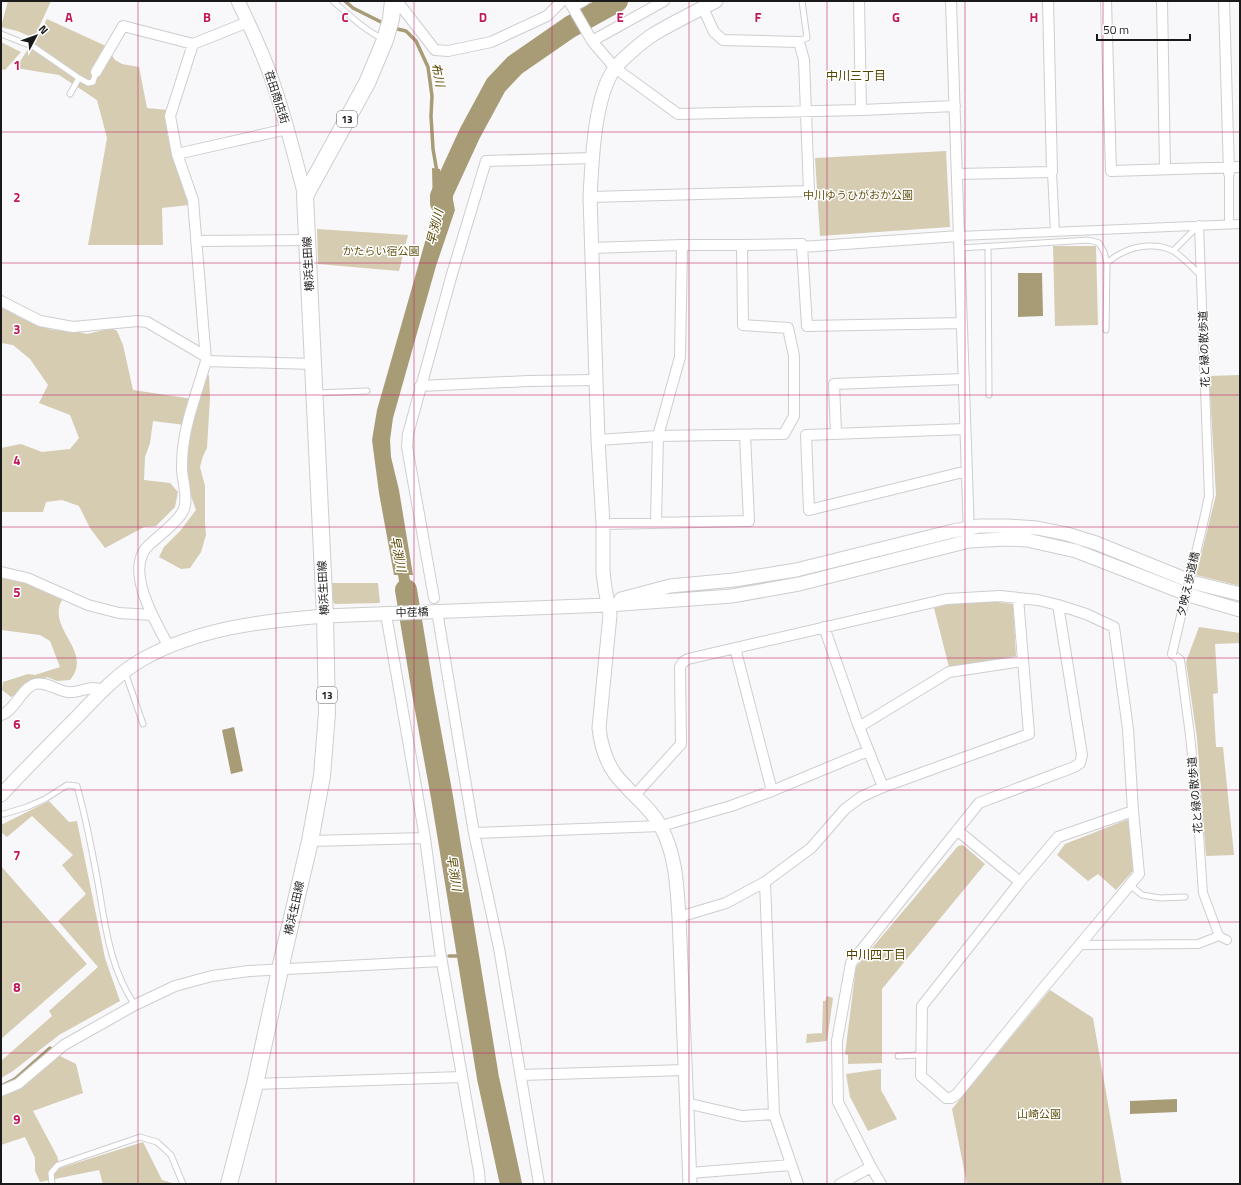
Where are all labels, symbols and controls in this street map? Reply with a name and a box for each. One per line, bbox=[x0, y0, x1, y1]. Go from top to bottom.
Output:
text: A bbox=[65, 7, 73, 27]
text: B bbox=[203, 7, 211, 27]
text: C bbox=[341, 7, 349, 27]
text: D bbox=[479, 7, 487, 27]
text: E bbox=[616, 7, 624, 27]
text: F bbox=[755, 7, 762, 27]
text: G bbox=[892, 7, 900, 27]
text: H bbox=[1030, 7, 1038, 27]
north arrow bbox=[16, 16, 56, 56]
scale bar bbox=[1097, 16, 1190, 42]
text: 50 m bbox=[1103, 20, 1129, 39]
text: N bbox=[35, 21, 52, 38]
text: 1 bbox=[13, 55, 21, 75]
water label: 布川 bbox=[427, 61, 451, 91]
district label: 中川三丁目 bbox=[826, 66, 886, 85]
street label: 荏田商店街 bbox=[261, 68, 293, 126]
road number: 13 bbox=[337, 111, 357, 127]
text: 2 bbox=[13, 187, 21, 207]
park label: 中川ゆうひがおか公園 bbox=[803, 187, 913, 203]
water label: 早渕川 bbox=[421, 205, 449, 247]
street label: 横浜生田線 bbox=[299, 236, 317, 292]
park label: かたらい宿公園 bbox=[343, 243, 420, 259]
street label: 花と緑の散歩道 bbox=[1195, 310, 1213, 388]
text: 3 bbox=[13, 319, 21, 339]
text: 4 bbox=[13, 450, 21, 470]
water label: 早渕川 bbox=[386, 534, 412, 575]
street label: 夕映え歩道橋 bbox=[1173, 550, 1203, 618]
street label: 横浜生田線 bbox=[314, 560, 332, 616]
text: 5 bbox=[13, 582, 21, 602]
street label: 中荏橋 bbox=[395, 603, 429, 621]
road number: 13 bbox=[317, 687, 337, 703]
text: 6 bbox=[13, 714, 21, 734]
street label: 花と緑の散歩道 bbox=[1184, 756, 1206, 834]
text: 7 bbox=[13, 845, 21, 865]
water label: 早渕川 bbox=[442, 854, 467, 894]
street label: 横浜生田線 bbox=[280, 879, 308, 937]
district label: 中川四丁目 bbox=[846, 945, 906, 964]
text: 8 bbox=[13, 977, 21, 997]
park label: 山崎公園 bbox=[1017, 1106, 1061, 1122]
text: 9 bbox=[13, 1109, 21, 1129]

